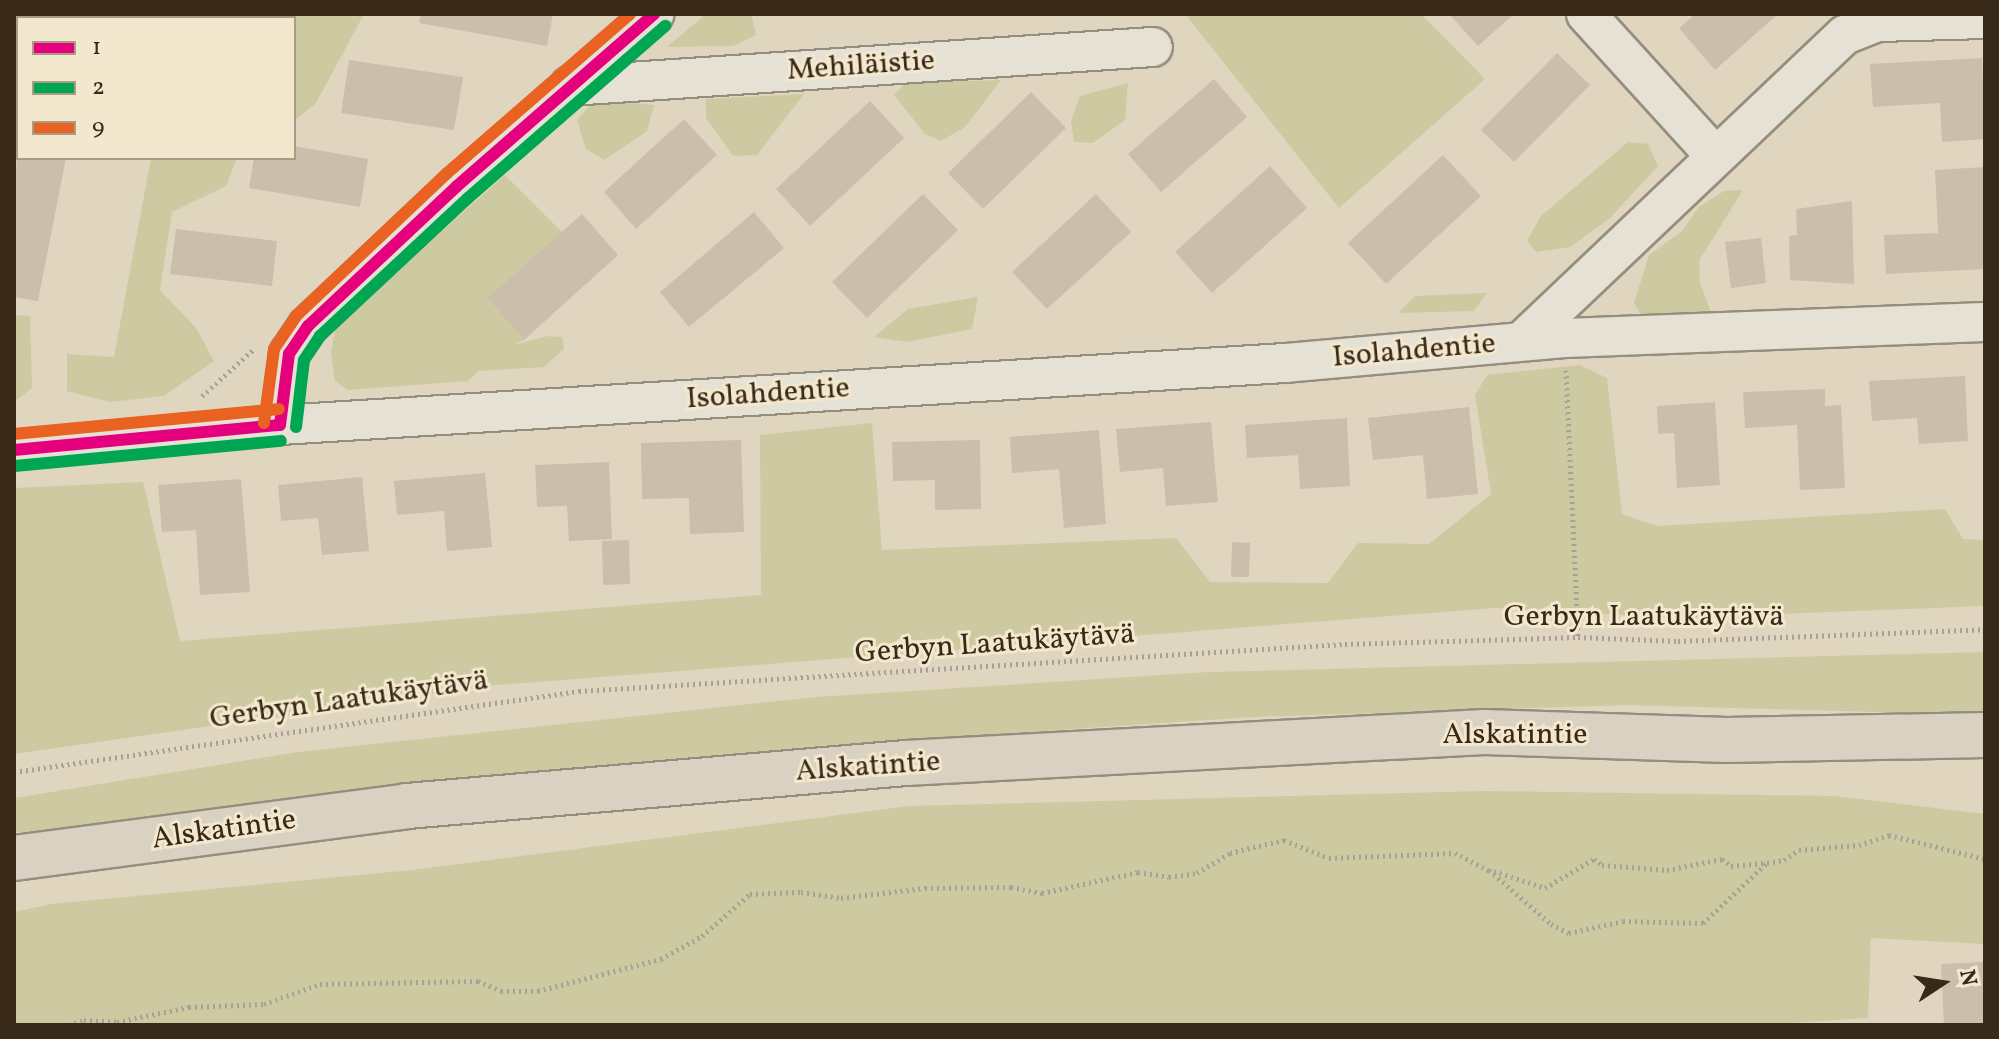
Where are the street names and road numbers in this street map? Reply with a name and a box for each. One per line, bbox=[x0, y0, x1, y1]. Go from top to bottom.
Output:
street label: Mehiläistie bbox=[786, 43, 936, 89]
street label: Isolahdentie bbox=[1331, 326, 1497, 376]
street label: Isolahdentie bbox=[685, 370, 851, 418]
street label: Gerbyn Laatukäytävä bbox=[1504, 599, 1784, 635]
street label: Gerbyn Laatukäytävä bbox=[854, 616, 1136, 672]
street label: Gerbyn Laatukäytävä bbox=[208, 663, 490, 737]
street label: Alskatintie bbox=[1442, 717, 1588, 753]
street label: Alskatintie bbox=[794, 744, 942, 790]
street label: Alskatintie bbox=[150, 802, 298, 858]

